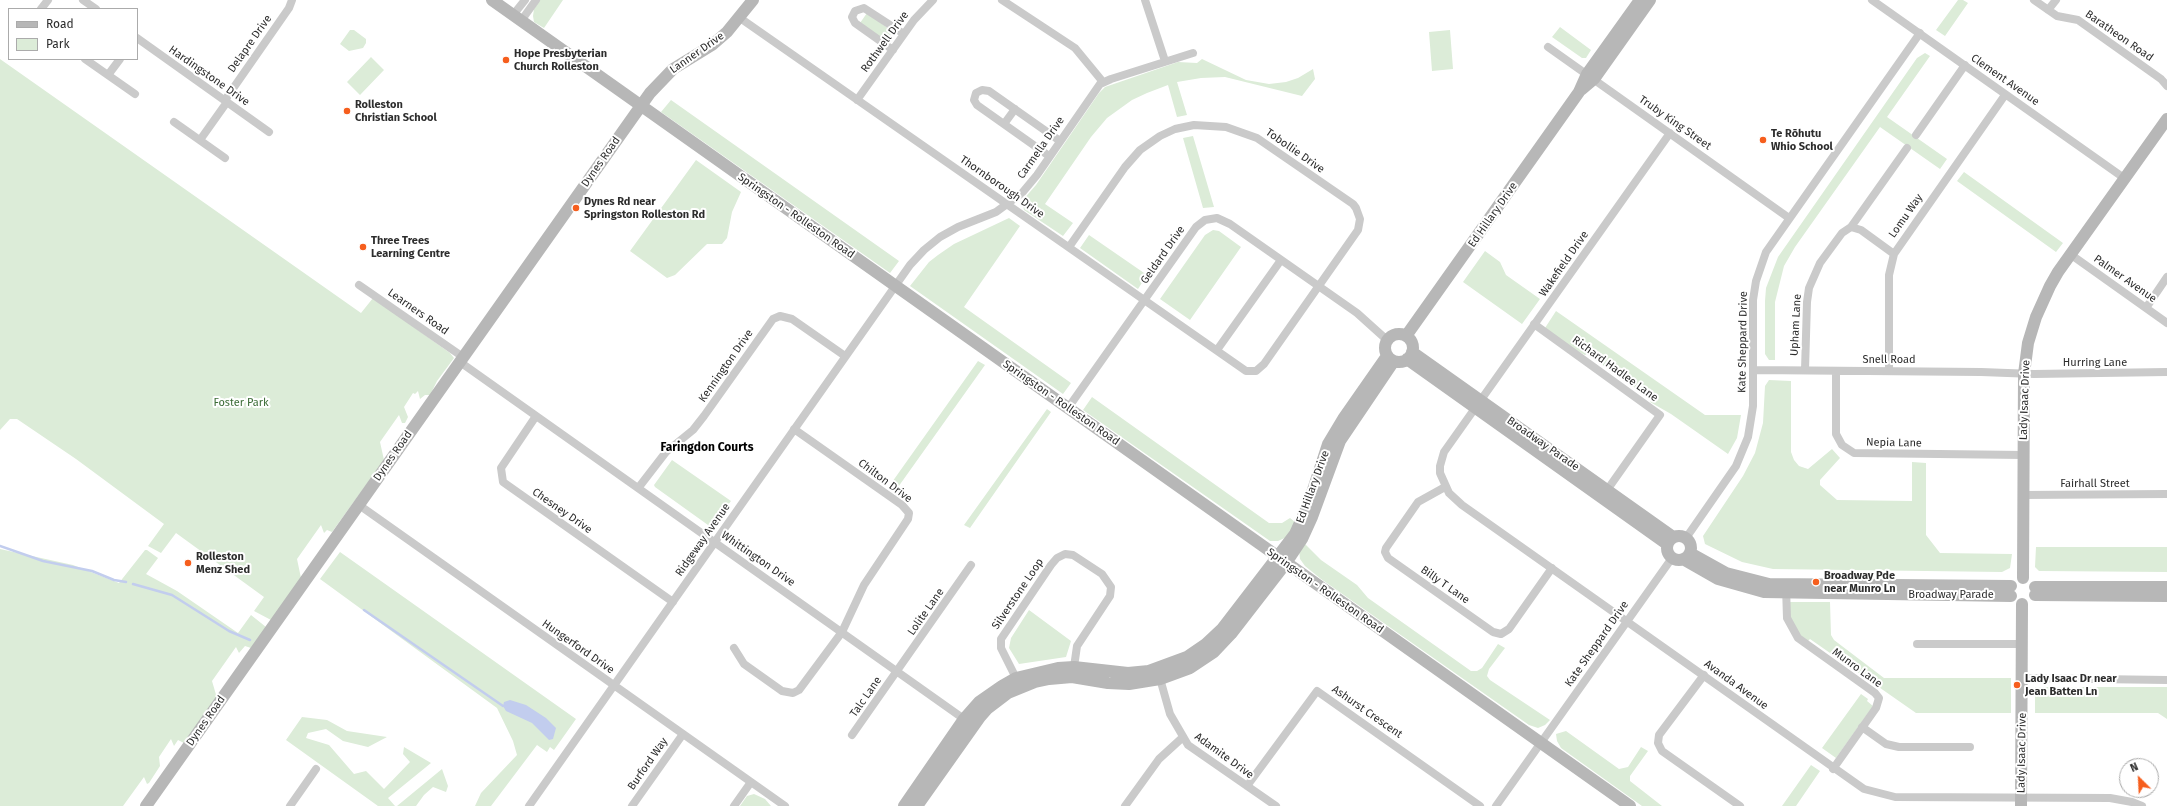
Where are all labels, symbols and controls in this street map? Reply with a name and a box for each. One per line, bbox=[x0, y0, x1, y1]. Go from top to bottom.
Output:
legend bbox=[8, 8, 138, 60]
street label: Baratheon Road bbox=[2082, 8, 2156, 64]
street label: Rothwell Drive bbox=[858, 9, 912, 75]
street label: Delapre Drive bbox=[225, 13, 275, 75]
text: Road bbox=[46, 17, 74, 31]
street label: Lanner Drive bbox=[667, 29, 727, 77]
text: Park bbox=[46, 37, 70, 51]
street label: Hardingstone Drive bbox=[166, 43, 252, 109]
place label: Hope Presbyterian Church Rolleston bbox=[514, 47, 607, 73]
street label: Clement Avenue bbox=[1968, 52, 2042, 108]
marker: Hope Presbyterian Church Rolleston bbox=[501, 55, 511, 65]
street label: Truby King Street bbox=[1636, 93, 1714, 153]
place label: Rolleston Christian School bbox=[355, 98, 437, 124]
marker: Rolleston Christian School bbox=[342, 106, 352, 116]
street label: Carmella Drive bbox=[1015, 114, 1067, 182]
street label: Tobollie Drive bbox=[1263, 126, 1327, 176]
place label: Te Rōhutu Whio School bbox=[1771, 127, 1833, 153]
street label: Dynes Road bbox=[579, 134, 623, 190]
marker: Te Rōhutu Whio School bbox=[1758, 135, 1768, 145]
street label: Thornborough Drive bbox=[957, 153, 1047, 221]
street label: Springston - Rolleston Road bbox=[735, 171, 857, 261]
street label: Ed Hillary Drive bbox=[1466, 180, 1520, 250]
street label: Lomu Way bbox=[1886, 192, 1926, 240]
place label: Dynes Rd near Springston Rolleston Rd bbox=[584, 195, 705, 221]
marker: Dynes Rd near Springston Rolleston Rd bbox=[571, 203, 581, 213]
street label: Geldard Drive bbox=[1138, 223, 1188, 287]
street label: Wakefield Drive bbox=[1536, 229, 1592, 299]
place label: Three Trees Learning Centre bbox=[371, 234, 450, 260]
marker: Three Trees Learning Centre bbox=[358, 242, 368, 252]
street label: Palmer Avenue bbox=[2091, 252, 2159, 306]
street label: Learners Road bbox=[385, 286, 451, 338]
street label: Kate Sheppard Drive bbox=[1736, 291, 1750, 393]
street label: Upham Lane bbox=[1788, 294, 1804, 356]
street label: Kennington Drive bbox=[696, 327, 756, 405]
street label: Richard Hadlee Lane bbox=[1570, 333, 1660, 405]
street label: Snell Road bbox=[1862, 353, 1916, 367]
street label: Hurring Lane bbox=[2063, 356, 2127, 370]
street label: Springston - Rolleston Road bbox=[1000, 358, 1122, 448]
street label: Lady Isaac Drive bbox=[2017, 360, 2033, 440]
park label: Foster Park bbox=[213, 396, 269, 410]
street label: Broadway Parade bbox=[1504, 414, 1582, 474]
street label: Dynes Road bbox=[371, 428, 415, 484]
street label: Nepia Lane bbox=[1866, 436, 1922, 450]
district label: Faringdon Courts bbox=[661, 441, 753, 455]
street label: Ed Hillary Drive bbox=[1294, 449, 1332, 525]
street label: Chilton Drive bbox=[855, 456, 915, 506]
street label: Fairhall Street bbox=[2060, 477, 2130, 491]
street label: Chesney Drive bbox=[529, 485, 595, 537]
street label: Ridgeway Avenue bbox=[673, 501, 733, 579]
street label: Whittington Drive bbox=[718, 529, 798, 589]
street label: Springston - Rolleston Road bbox=[1264, 546, 1386, 636]
place label: Rolleston Menz Shed bbox=[196, 550, 250, 576]
street label: Silverstone Loop bbox=[989, 556, 1047, 632]
marker: Rolleston Menz Shed bbox=[183, 558, 193, 568]
street label: Billy T Lane bbox=[1418, 563, 1472, 607]
place label: Broadway Pde near Munro Ln bbox=[1824, 569, 1896, 595]
marker: Broadway Pde near Munro Ln bbox=[1811, 577, 1821, 587]
street label: Lolite Lane bbox=[905, 586, 947, 638]
street label: Broadway Parade bbox=[1908, 588, 1994, 602]
street label: Kate Sheppard Drive bbox=[1562, 599, 1632, 689]
street label: Hungerford Drive bbox=[539, 617, 617, 677]
street label: Munro Lane bbox=[1829, 645, 1885, 691]
street label: Avanda Avenue bbox=[1701, 657, 1771, 713]
place label: Lady Isaac Dr near Jean Batten Ln bbox=[2025, 672, 2117, 698]
street label: Talc Lane bbox=[847, 674, 885, 720]
marker: Lady Isaac Dr near Jean Batten Ln bbox=[2012, 680, 2022, 690]
street label: Ashurst Crescent bbox=[1329, 683, 1405, 741]
street label: Dynes Road bbox=[184, 693, 228, 749]
street label: Lady Isaac Drive bbox=[2015, 713, 2029, 793]
street label: Adamite Drive bbox=[1192, 730, 1256, 782]
street label: Burford Way bbox=[625, 735, 671, 793]
north arrow bbox=[2119, 758, 2159, 798]
text: N bbox=[2128, 760, 2140, 775]

